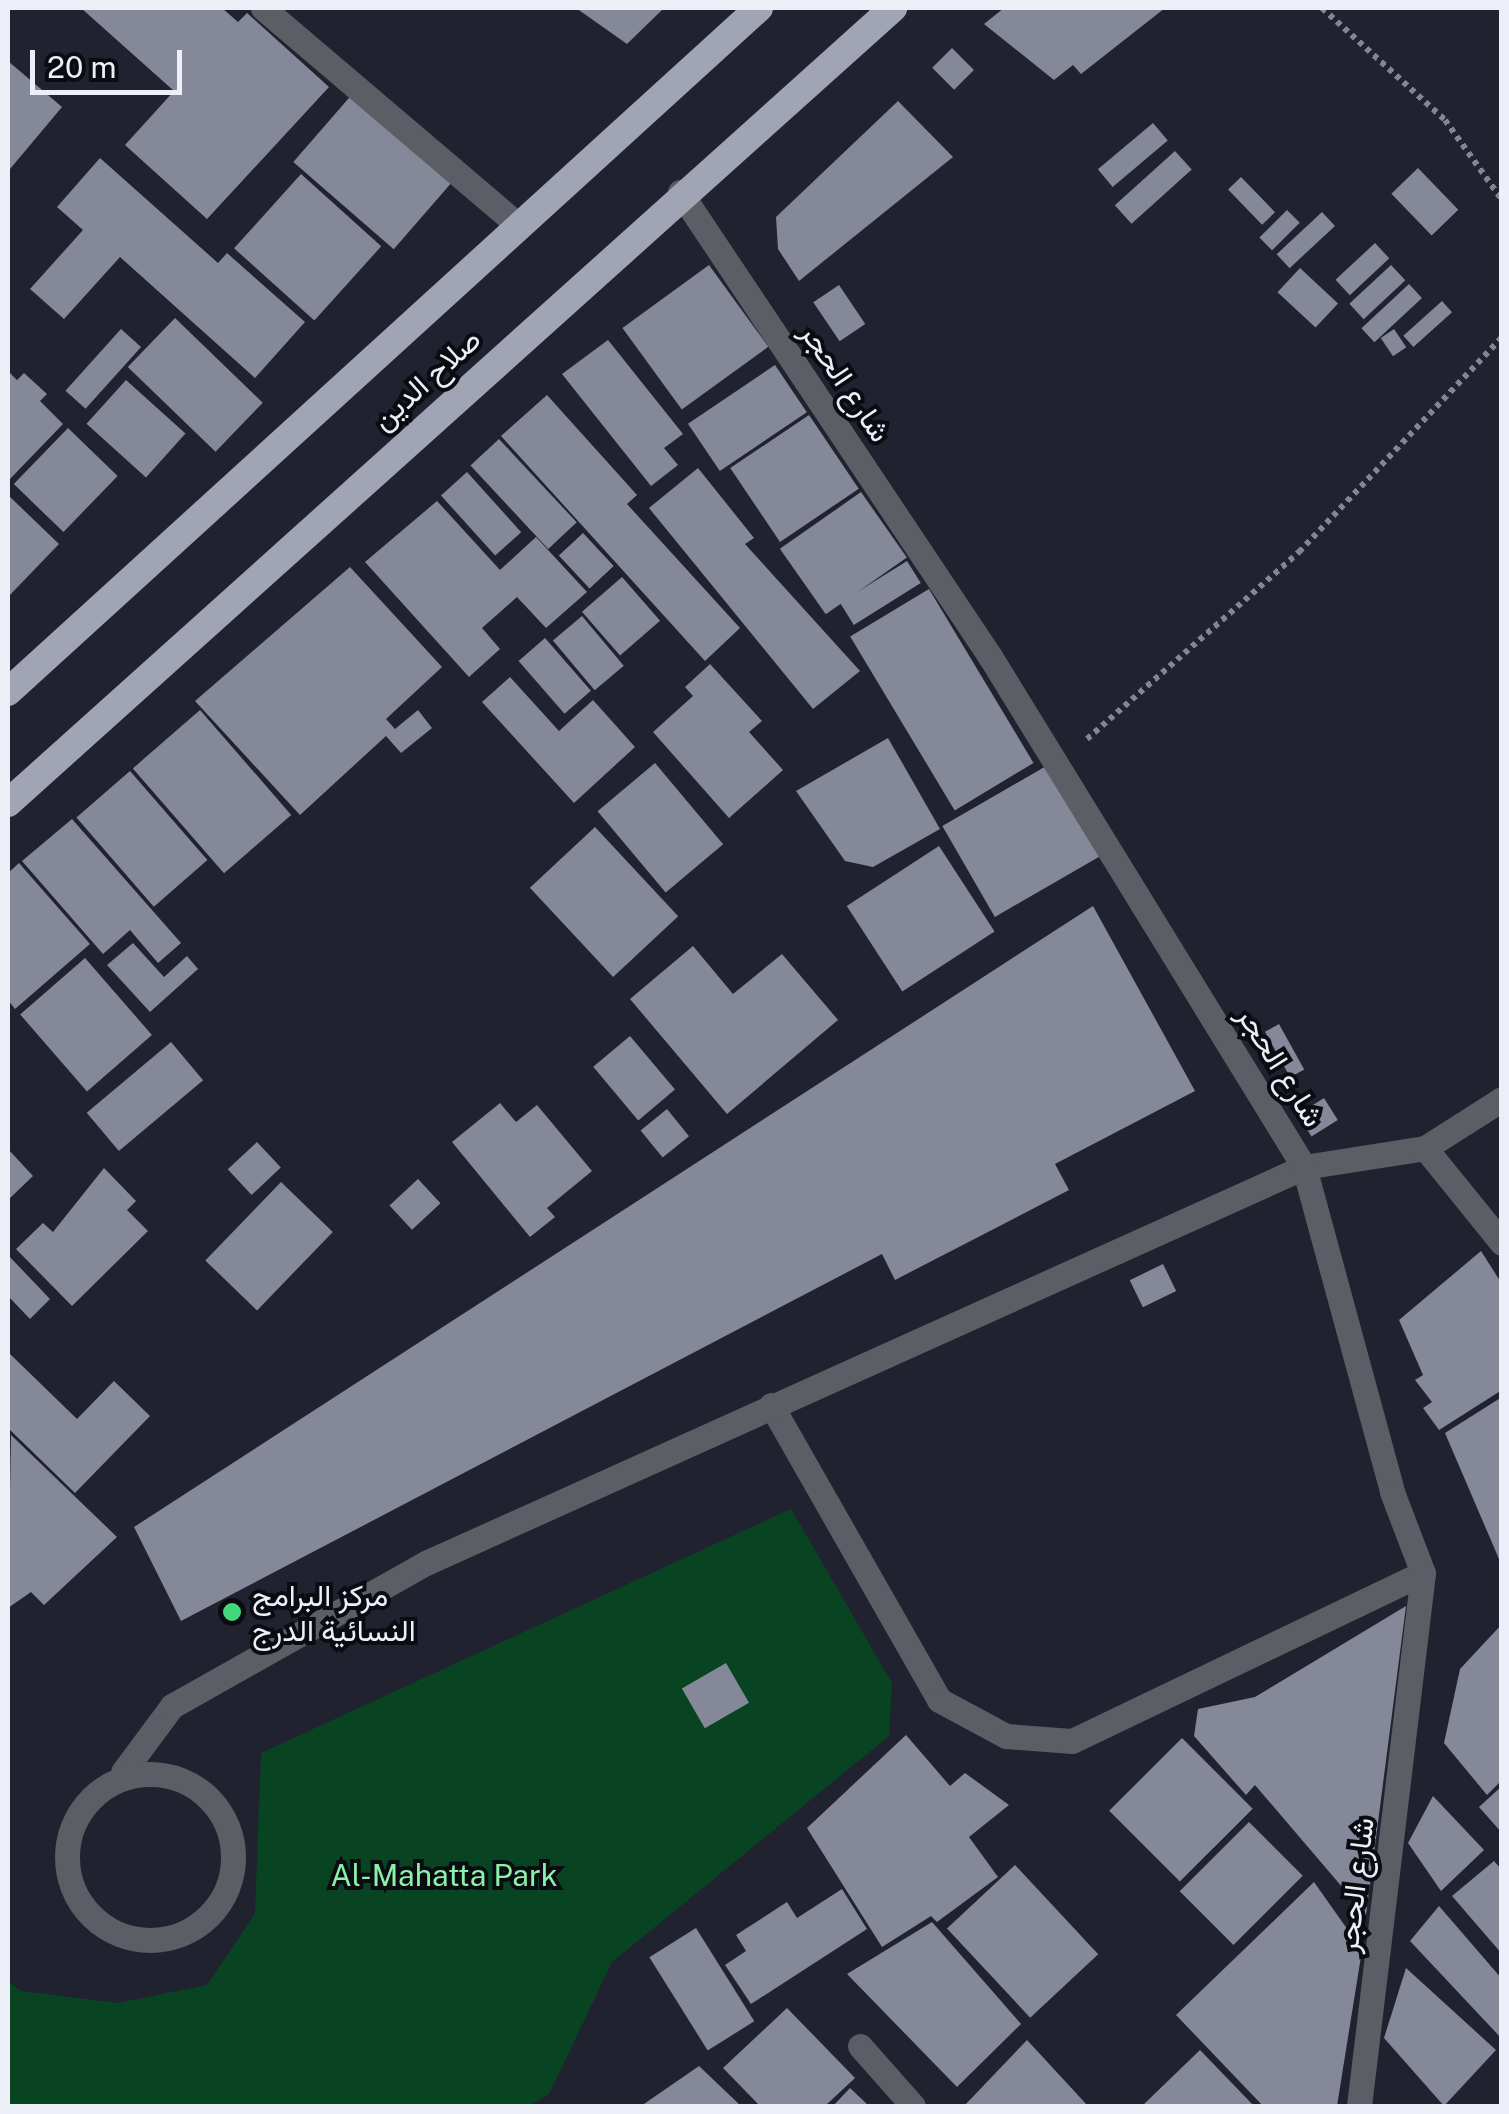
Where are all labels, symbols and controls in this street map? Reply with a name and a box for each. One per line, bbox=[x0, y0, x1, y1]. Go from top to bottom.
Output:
scale bar bbox=[35, 30, 188, 92]
text: 20 m bbox=[47, 49, 116, 85]
street label: شارع الحجر bbox=[793, 316, 899, 448]
street label: صلاح الدين bbox=[364, 321, 488, 437]
street label: شارع الحجر bbox=[1230, 999, 1332, 1133]
place label: مركز البرامج النسائية الدرج bbox=[252, 1577, 416, 1648]
marker: مركز البرامج النسائية الدرج bbox=[221, 1601, 243, 1623]
street label: شارع الحجر bbox=[1329, 1815, 1381, 1955]
park label: Al-Mahatta Park bbox=[330, 1857, 558, 1893]

